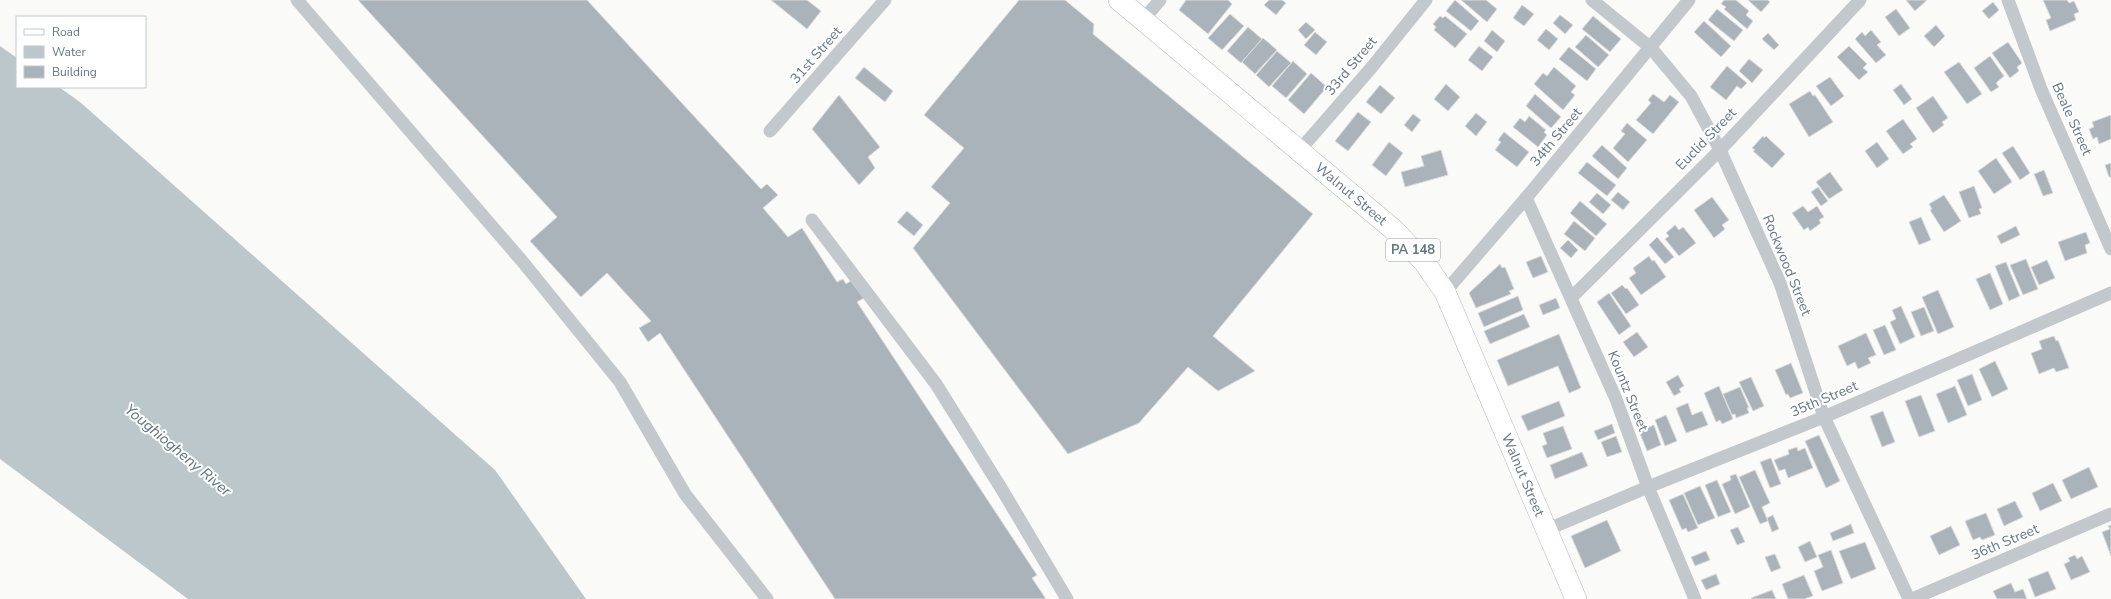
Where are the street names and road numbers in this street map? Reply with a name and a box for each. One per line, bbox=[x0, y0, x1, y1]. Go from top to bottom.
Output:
street label: 31st Street bbox=[786, 22, 846, 88]
street label: 33rd Street bbox=[1321, 32, 1381, 100]
street label: Beale Street bbox=[2048, 80, 2097, 158]
street label: 34th Street bbox=[1526, 103, 1586, 170]
street label: Euclid Street bbox=[1671, 104, 1741, 174]
street label: Walnut Street bbox=[1311, 158, 1391, 230]
street label: Rockwood Street bbox=[1758, 212, 1816, 318]
road number: PA 148 bbox=[1386, 239, 1440, 261]
street label: Kountz Street bbox=[1603, 348, 1653, 434]
street label: 35th Street bbox=[1787, 376, 1861, 422]
street label: Walnut Street bbox=[1497, 430, 1549, 520]
street label: 36th Street bbox=[1968, 519, 2042, 565]

